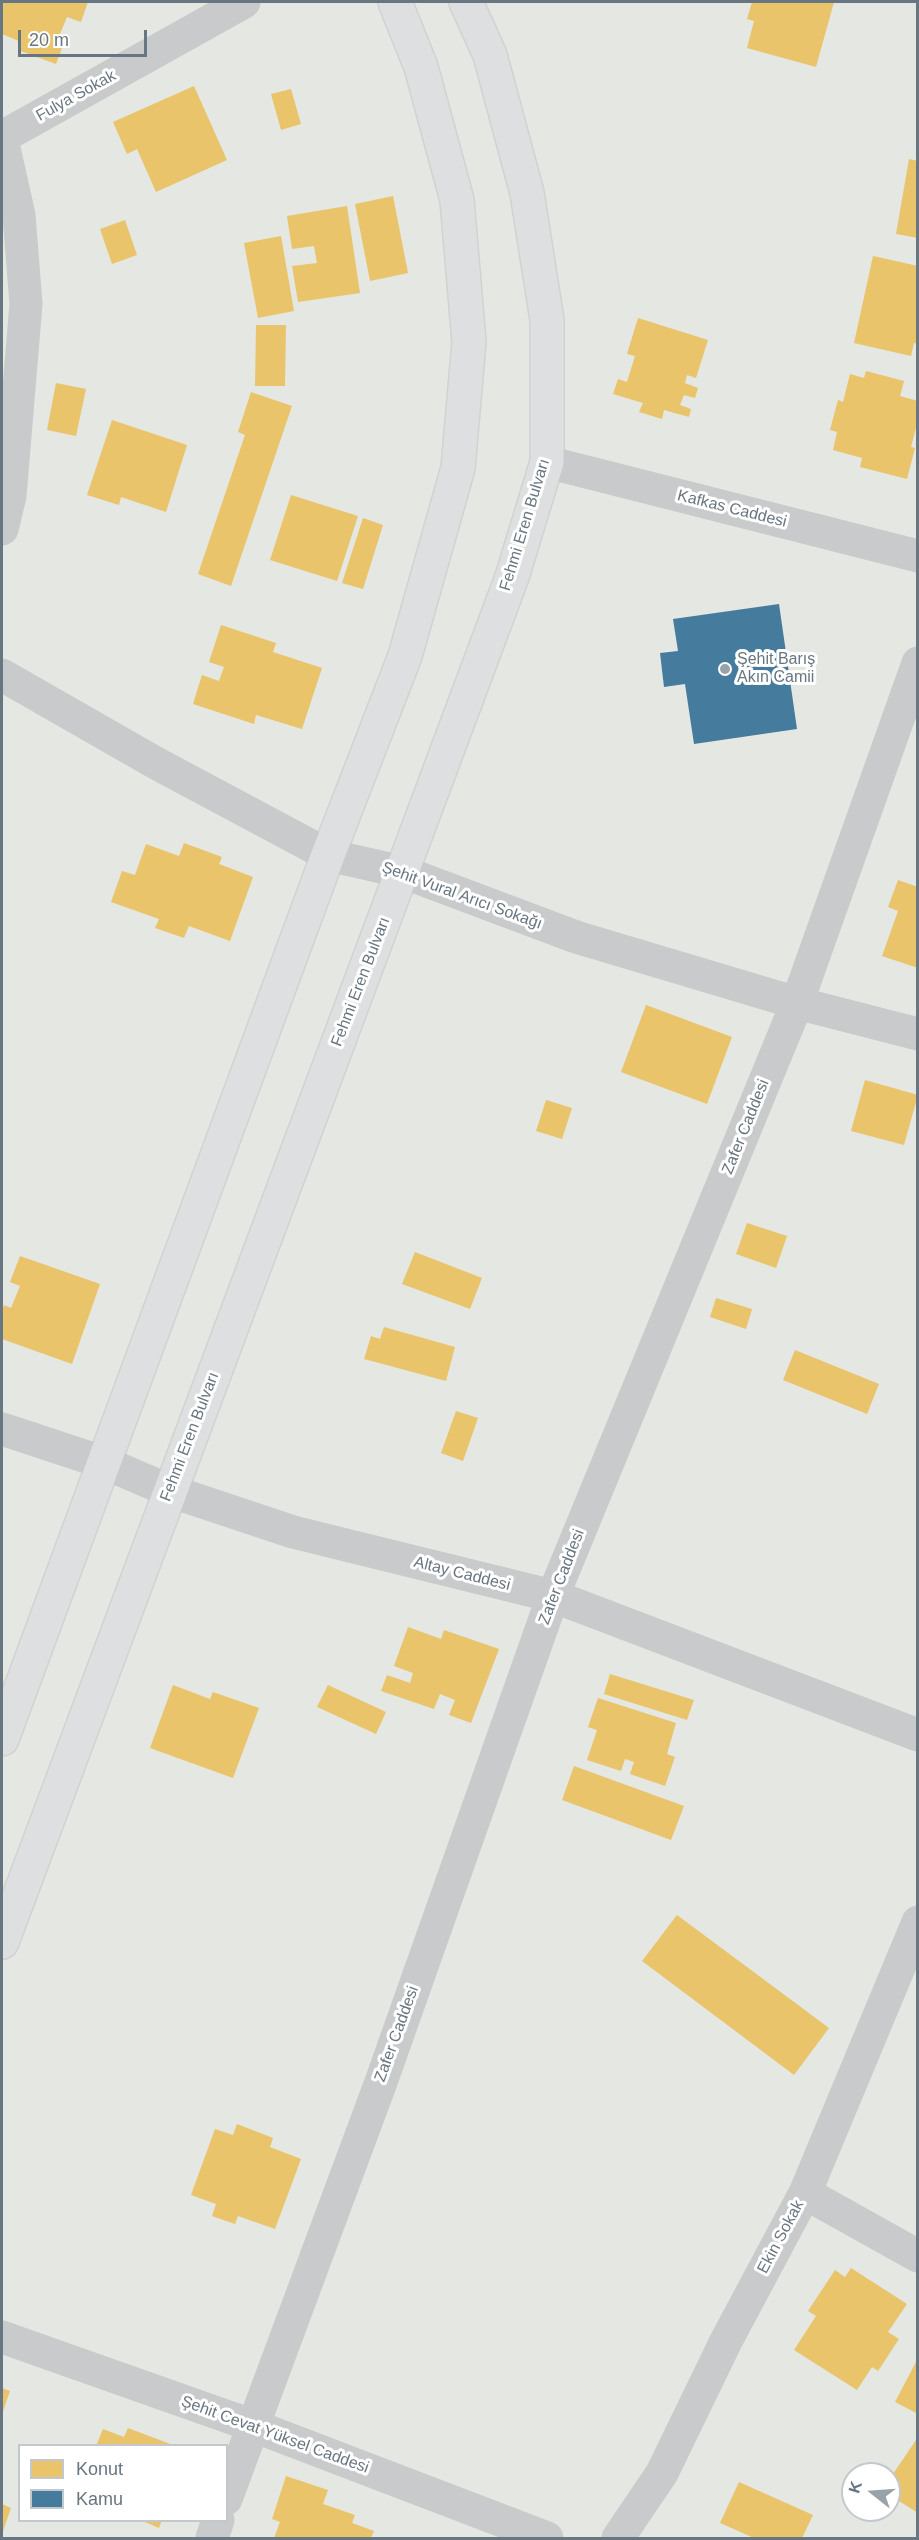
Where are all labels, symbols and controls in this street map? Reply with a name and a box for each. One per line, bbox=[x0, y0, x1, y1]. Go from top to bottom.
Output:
scale bar bbox=[21, 18, 150, 56]
text: 20 m bbox=[29, 30, 69, 50]
street label: Fulya Sokak bbox=[33, 66, 119, 126]
street label: Fehmi Eren Bulvarı bbox=[496, 457, 554, 593]
street label: Kafkas Caddesi bbox=[675, 486, 789, 532]
place label: Şehit Barış Akın Camii bbox=[737, 650, 815, 688]
marker: Şehit Barış Akın Camii bbox=[718, 662, 732, 676]
street label: Şehit Vural Arıcı Sokağı bbox=[379, 858, 545, 934]
street label: Fehmi Eren Bulvarı bbox=[328, 915, 394, 1049]
street label: Zafer Caddesi bbox=[718, 1077, 774, 1177]
street label: Fehmi Eren Bulvarı bbox=[157, 1370, 223, 1504]
street label: Zafer Caddesi bbox=[535, 1527, 589, 1627]
street label: Altay Caddesi bbox=[412, 1553, 512, 1595]
street label: Zafer Caddesi bbox=[371, 1984, 423, 2084]
street label: Ekin Sokak bbox=[754, 2197, 808, 2277]
street label: Şehit Cevat Yüksel Caddesi bbox=[179, 2392, 371, 2478]
legend bbox=[18, 2444, 228, 2522]
text: Konut bbox=[76, 2459, 123, 2479]
north arrow bbox=[841, 2462, 901, 2522]
text: K bbox=[845, 2479, 865, 2495]
text: Kamu bbox=[76, 2489, 123, 2509]

